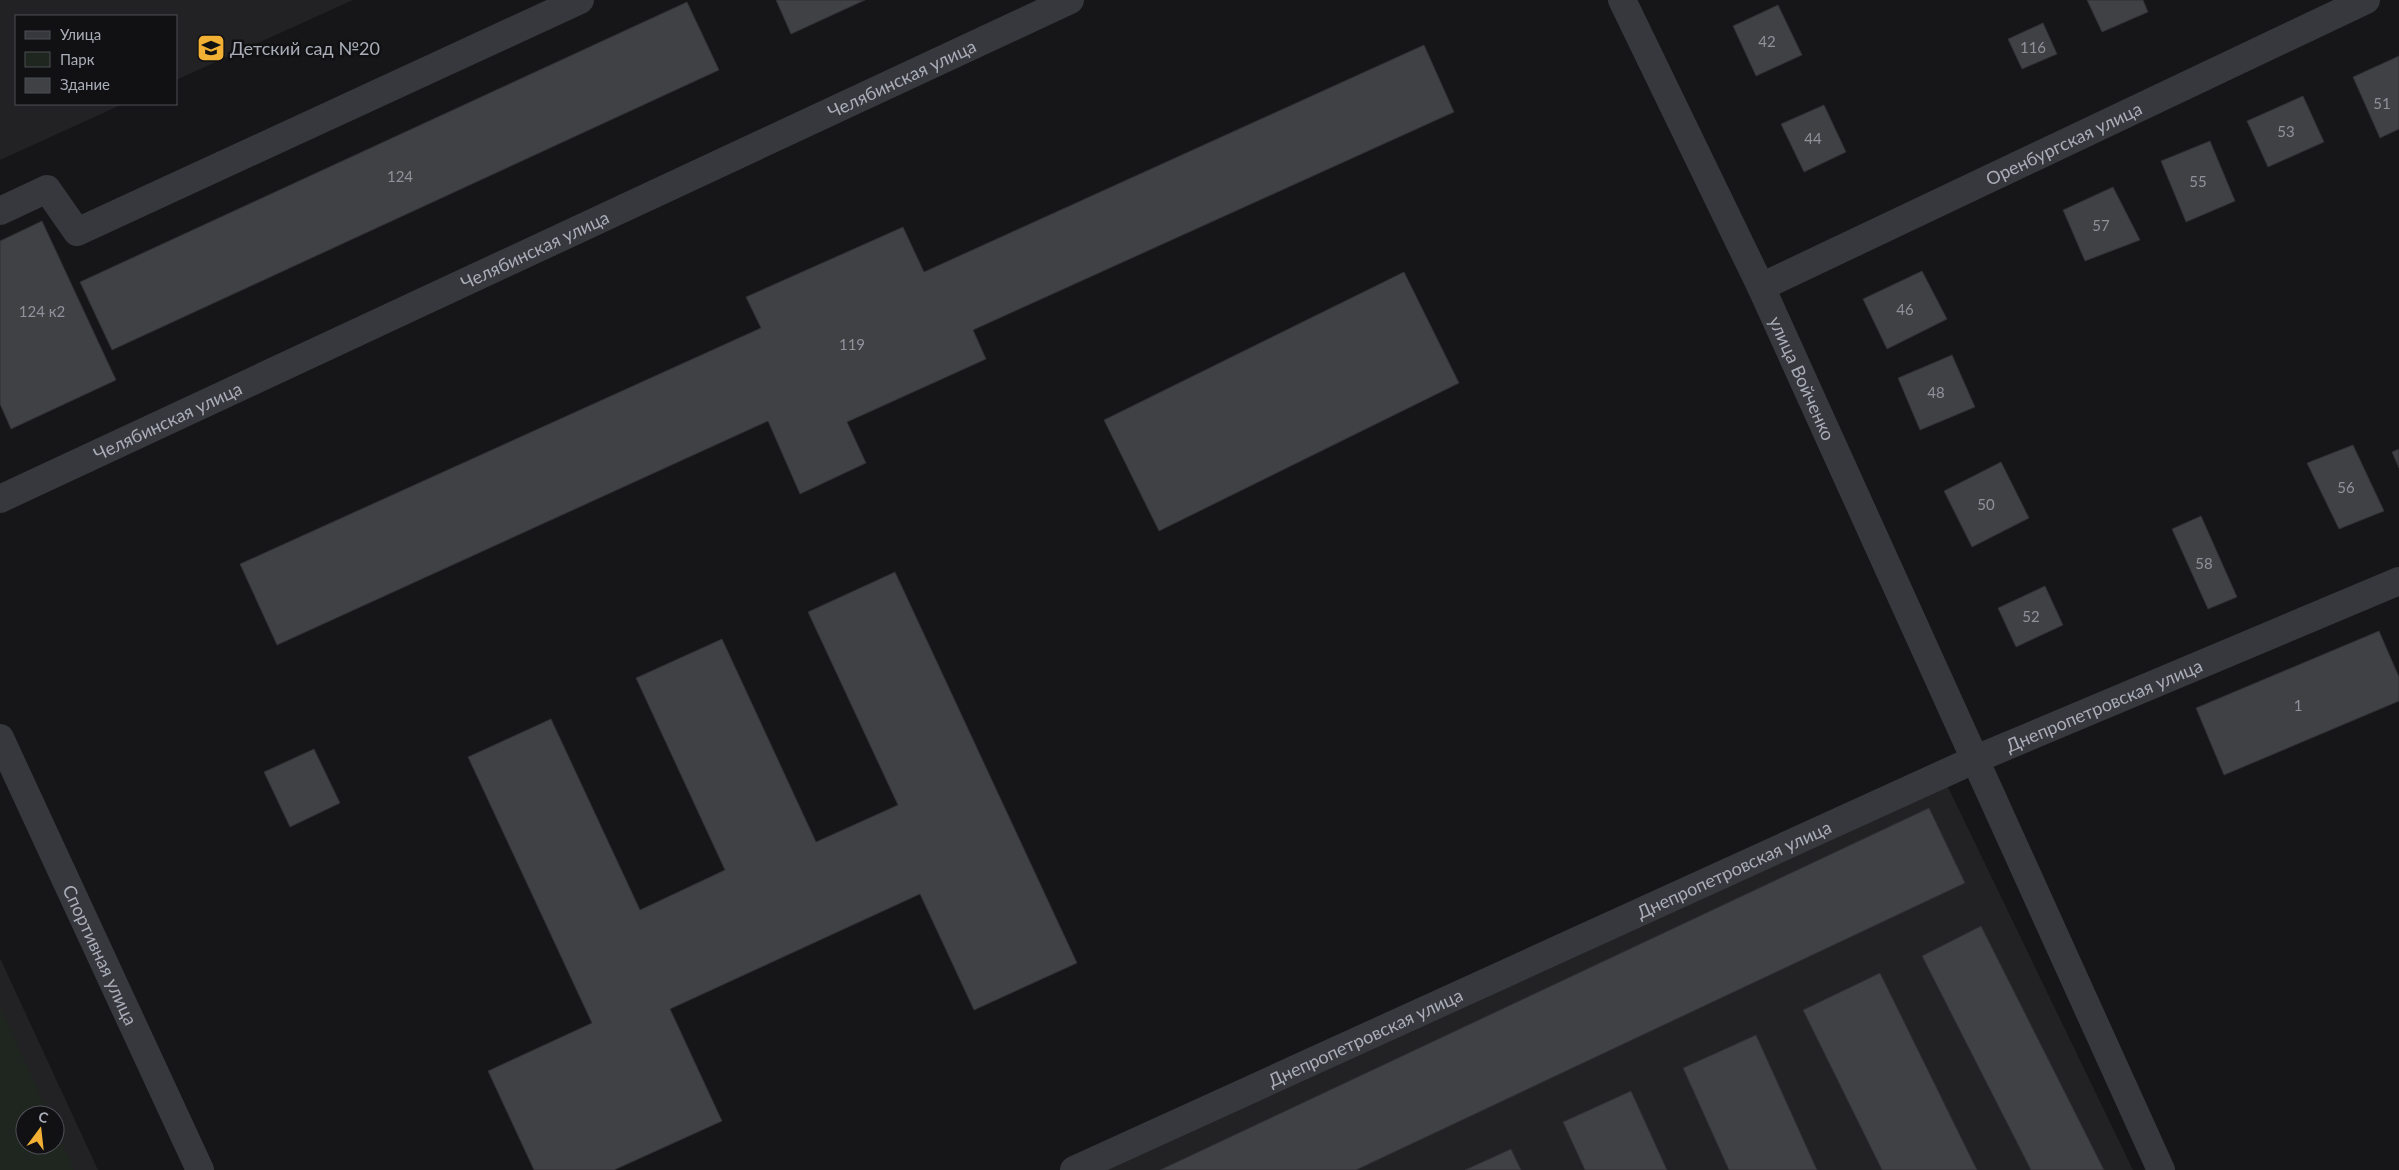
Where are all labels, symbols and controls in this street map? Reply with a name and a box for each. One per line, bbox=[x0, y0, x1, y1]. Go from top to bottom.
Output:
legend bbox=[15, 15, 178, 105]
text: Улица bbox=[60, 25, 101, 43]
house number: 42 bbox=[1758, 32, 1776, 50]
school or university icon: Детский сад №20 bbox=[196, 33, 226, 63]
street label: Челябинская улица bbox=[824, 34, 979, 122]
place label: Детский сад №20 bbox=[230, 37, 380, 59]
house number: 116 bbox=[2020, 38, 2046, 56]
text: Парк bbox=[60, 50, 95, 68]
text: Здание bbox=[60, 75, 110, 93]
house number: 51 bbox=[2373, 94, 2391, 112]
street label: Оренбургская улица bbox=[1982, 97, 2145, 190]
house number: 53 bbox=[2277, 122, 2295, 140]
house number: 44 bbox=[1804, 129, 1822, 147]
house number: 124 bbox=[387, 167, 413, 185]
house number: 55 bbox=[2189, 172, 2207, 190]
street label: Челябинская улица bbox=[457, 206, 612, 294]
house number: 57 bbox=[2092, 216, 2110, 234]
house number: 46 bbox=[1896, 300, 1914, 318]
house number: 124 к2 bbox=[19, 302, 65, 320]
street label: улица Войченко bbox=[1765, 313, 1840, 444]
house number: 119 bbox=[839, 335, 865, 353]
street label: Челябинская улица bbox=[90, 377, 245, 465]
house number: 48 bbox=[1927, 383, 1945, 401]
house number: 56 bbox=[2337, 478, 2355, 496]
house number: 50 bbox=[1977, 495, 1995, 513]
house number: 58 bbox=[2195, 554, 2213, 572]
house number: 52 bbox=[2022, 607, 2040, 625]
street label: Днепропетровская улица bbox=[2002, 654, 2206, 756]
house number: 1 bbox=[2294, 696, 2302, 714]
street label: Днепропетровская улица bbox=[1633, 816, 1835, 923]
street label: Спортивная улица bbox=[58, 881, 142, 1029]
street label: Днепропетровская улица bbox=[1264, 983, 1466, 1091]
north arrow bbox=[15, 1105, 65, 1155]
text: С bbox=[37, 1108, 51, 1127]

